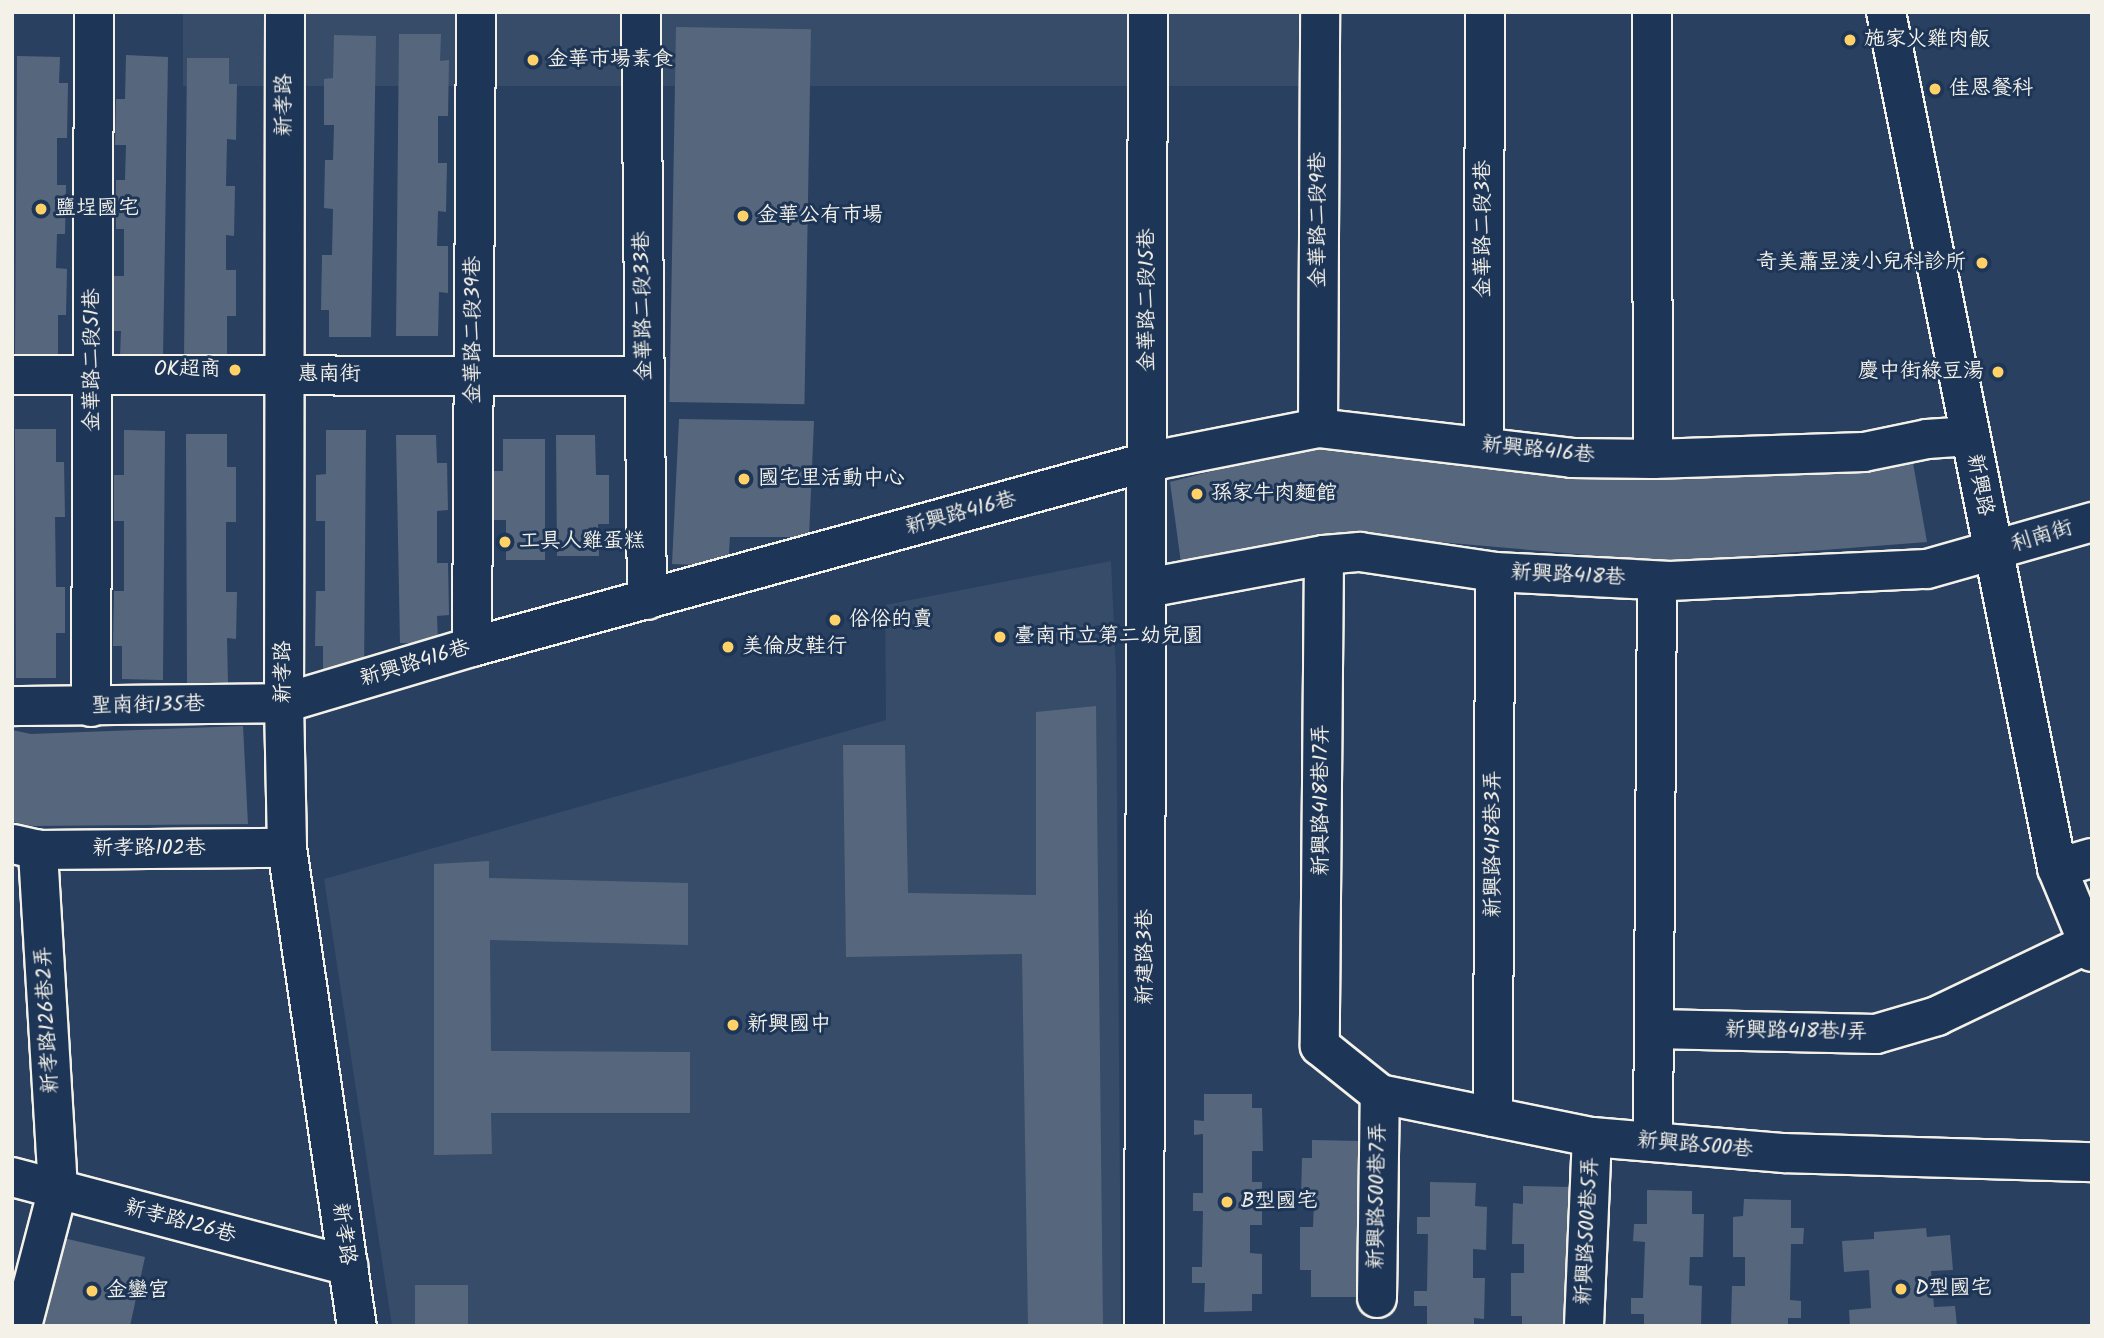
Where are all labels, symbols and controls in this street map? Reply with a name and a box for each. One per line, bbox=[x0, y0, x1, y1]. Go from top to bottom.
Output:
place label: 施家火雞肉飯 bbox=[1864, 27, 1990, 53]
marker: 施家火雞肉飯 bbox=[1842, 32, 1858, 48]
place label: 金華市場素食 bbox=[547, 47, 673, 73]
marker: 金華市場素食 bbox=[525, 52, 541, 68]
street label: 新孝路 bbox=[272, 74, 298, 136]
place label: 佳恩餐科 bbox=[1949, 76, 2033, 102]
marker: 佳恩餐科 bbox=[1927, 81, 1943, 97]
street label: 金華路二段9巷 bbox=[1306, 152, 1332, 288]
street label: 金華路二段3巷 bbox=[1471, 160, 1497, 298]
place label: 鹽埕國宅 bbox=[55, 196, 139, 222]
marker: 鹽埕國宅 bbox=[33, 201, 49, 217]
place label: 金華公有市場 bbox=[757, 203, 883, 229]
marker: 金華公有市場 bbox=[735, 208, 751, 224]
street label: 金華路二段15巷 bbox=[1135, 228, 1161, 372]
street label: 金華路二段33巷 bbox=[630, 231, 658, 381]
place label: 奇美蕭昱淩小兒科診所 bbox=[1756, 250, 1966, 276]
marker: 奇美蕭昱淩小兒科診所 bbox=[1972, 253, 1992, 273]
street label: 金華路二段39巷 bbox=[461, 256, 487, 404]
street label: 金華路二段51巷 bbox=[80, 288, 106, 432]
place label: OK超商 bbox=[154, 357, 221, 383]
place label: 慶中街綠豆湯 bbox=[1858, 359, 1984, 385]
marker: OK超商 bbox=[227, 362, 243, 378]
street label: 惠南街 bbox=[298, 362, 360, 388]
marker: 慶中街綠豆湯 bbox=[1990, 364, 2006, 380]
street label: 新興路416巷 bbox=[1480, 433, 1596, 469]
street label: 新興路 bbox=[1961, 452, 1997, 518]
place label: 國宅里活動中心 bbox=[758, 466, 905, 492]
marker: 國宅里活動中心 bbox=[736, 471, 752, 487]
place label: 孫家牛肉麵館 bbox=[1211, 481, 1337, 507]
marker: 孫家牛肉麵館 bbox=[1189, 486, 1205, 502]
street label: 新興路416巷 bbox=[903, 487, 1019, 541]
street label: 利南街 bbox=[2008, 516, 2076, 558]
place label: 工具人雞蛋糕 bbox=[519, 529, 645, 555]
marker: 工具人雞蛋糕 bbox=[497, 534, 513, 550]
street label: 新興路418巷 bbox=[1510, 560, 1626, 592]
place label: 俗俗的賣 bbox=[849, 607, 933, 633]
marker: 俗俗的賣 bbox=[827, 612, 843, 628]
place label: 臺南市立第二幼兒園 bbox=[1014, 624, 1203, 650]
marker: 臺南市立第二幼兒園 bbox=[992, 629, 1008, 645]
place label: 美倫皮鞋行 bbox=[742, 634, 847, 660]
street label: 新興路416巷 bbox=[357, 635, 473, 693]
marker: 美倫皮鞋行 bbox=[720, 639, 736, 655]
street label: 新孝路 bbox=[271, 641, 297, 703]
street label: 聖南街135巷 bbox=[91, 692, 205, 720]
street label: 新興路418巷17弄 bbox=[1309, 724, 1335, 876]
street label: 新興路418巷3弄 bbox=[1481, 770, 1507, 918]
street label: 新孝路102巷 bbox=[92, 836, 206, 862]
street label: 新建路3巷 bbox=[1133, 909, 1159, 1005]
street label: 新孝路126巷2弄 bbox=[32, 946, 64, 1094]
place label: 新興國中 bbox=[747, 1012, 831, 1038]
marker: 新興國中 bbox=[725, 1017, 741, 1033]
street label: 新興路418巷1弄 bbox=[1725, 1018, 1867, 1046]
street label: 新興路500巷7弄 bbox=[1364, 1122, 1392, 1270]
street label: 新興路500巷 bbox=[1636, 1128, 1754, 1164]
street label: 新興路500巷5弄 bbox=[1572, 1156, 1604, 1306]
place label: B型國宅 bbox=[1241, 1189, 1317, 1215]
marker: B型國宅 bbox=[1219, 1194, 1235, 1210]
street label: 新孝路126巷 bbox=[121, 1195, 239, 1249]
street label: 新孝路 bbox=[326, 1201, 360, 1267]
place label: D型國宅 bbox=[1915, 1276, 1992, 1302]
place label: 金鑾宮 bbox=[106, 1278, 169, 1304]
marker: D型國宅 bbox=[1893, 1281, 1909, 1297]
marker: 金鑾宮 bbox=[84, 1283, 100, 1299]

